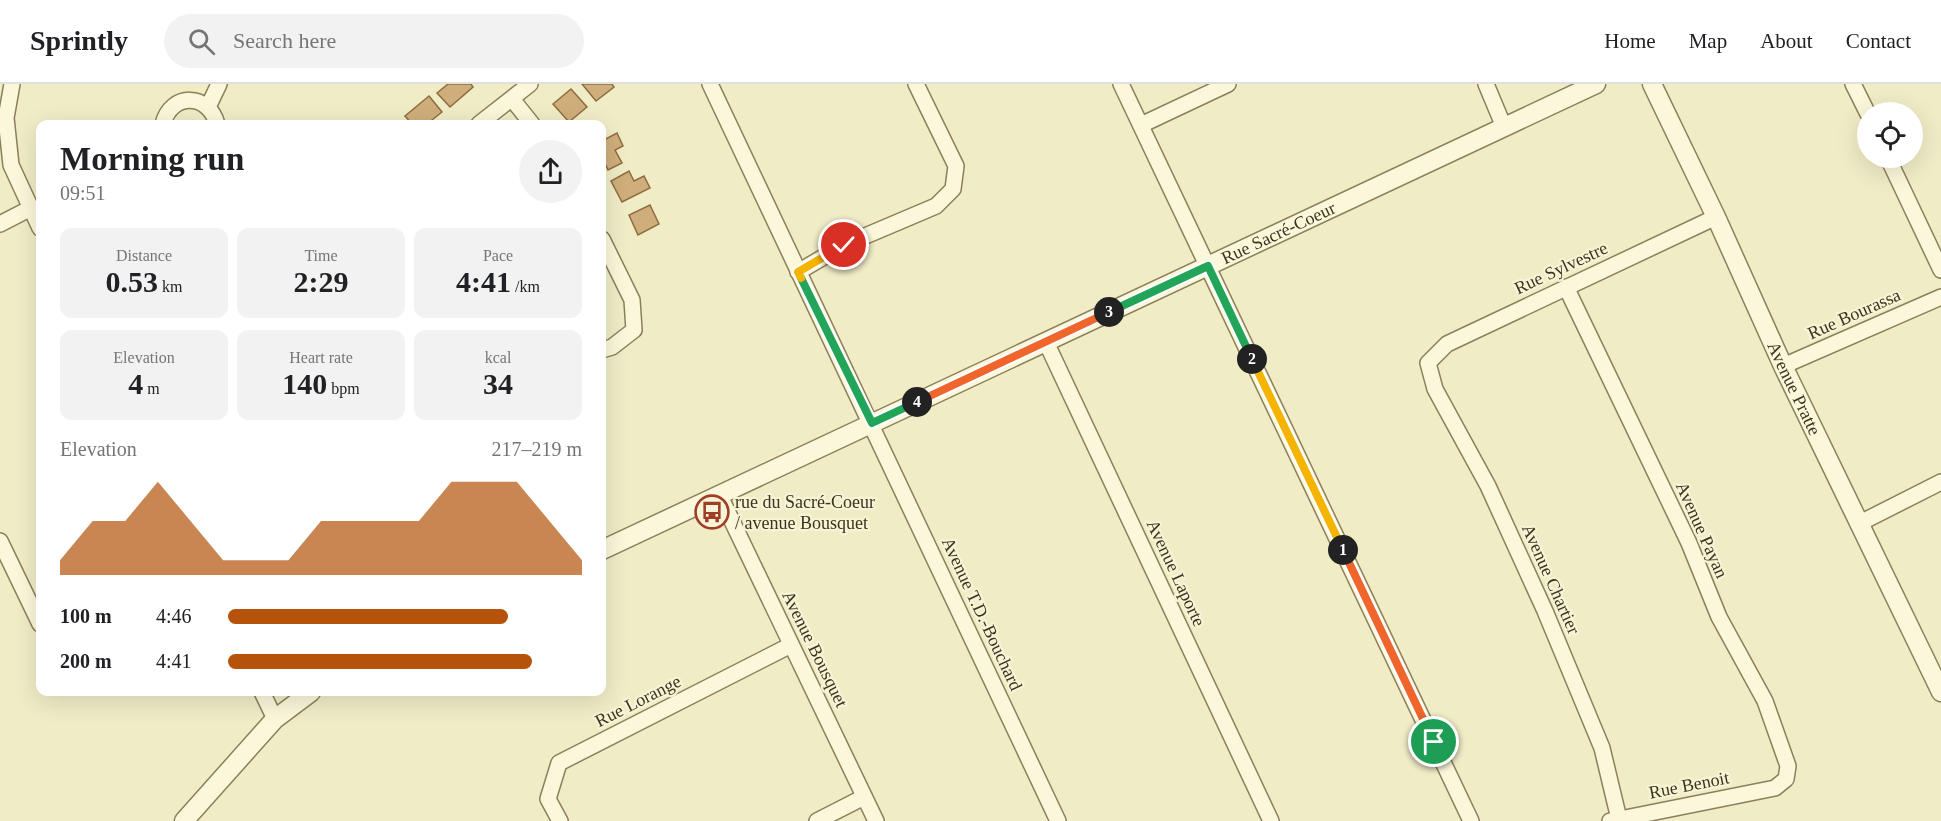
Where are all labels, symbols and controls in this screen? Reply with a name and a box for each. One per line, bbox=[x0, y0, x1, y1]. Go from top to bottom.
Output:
search box bbox=[164, 14, 584, 68]
text: Sprintly bbox=[30, 25, 128, 56]
icon: search bbox=[185, 25, 218, 58]
text: Search here bbox=[233, 28, 336, 53]
text: Home bbox=[1604, 29, 1656, 53]
text: Map bbox=[1689, 29, 1727, 53]
text: About bbox=[1760, 29, 1813, 53]
text: Contact bbox=[1846, 29, 1911, 53]
map controls bbox=[1857, 102, 1923, 168]
button: locate bbox=[1857, 102, 1923, 168]
button: share bbox=[519, 140, 582, 203]
text: Morning run bbox=[60, 141, 244, 177]
text: 09:51 bbox=[60, 182, 106, 204]
street label: Rue Sacré-Coeur bbox=[1218, 198, 1339, 268]
pin bbox=[818, 219, 869, 270]
icon: check bbox=[827, 228, 860, 261]
street label: Rue Sylvestre bbox=[1511, 238, 1611, 298]
text: Distance bbox=[116, 247, 172, 264]
text: Time bbox=[304, 247, 338, 264]
text: Pace bbox=[483, 247, 513, 264]
text: 0.53 bbox=[106, 265, 158, 298]
text: 2:29 bbox=[294, 265, 349, 298]
text: 4:41 bbox=[456, 265, 511, 298]
text: km bbox=[158, 278, 182, 295]
text: /km bbox=[511, 278, 540, 295]
street label: Rue Bourassa bbox=[1804, 285, 1904, 343]
pin: 3 bbox=[1094, 297, 1124, 327]
text: 3 bbox=[1105, 303, 1113, 320]
street label: Avenue Pratte bbox=[1763, 339, 1825, 438]
pin: 2 bbox=[1237, 344, 1267, 374]
text: Elevation bbox=[113, 349, 175, 366]
text: Heart rate bbox=[289, 349, 353, 366]
text: kcal bbox=[485, 349, 511, 366]
text: 2 bbox=[1248, 350, 1256, 367]
text: 4 bbox=[128, 367, 143, 400]
text: 140 bbox=[282, 367, 327, 400]
text: 34 bbox=[483, 367, 513, 400]
text: m bbox=[143, 380, 160, 397]
text: bpm bbox=[327, 380, 360, 397]
pin: 4 bbox=[902, 387, 932, 417]
text: 4 bbox=[913, 393, 921, 410]
text: Elevation bbox=[60, 438, 137, 460]
text: 217–219 m bbox=[491, 438, 582, 460]
street label: Avenue Payan bbox=[1672, 479, 1732, 581]
place label: rue du Sacré-Coeur / avenue Bousquet bbox=[735, 492, 875, 533]
bus stop icon: rue du Sacré-Coeur / avenue Bousquet bbox=[694, 494, 730, 530]
street label: Avenue Laporte bbox=[1143, 517, 1209, 629]
street label: Avenue Chartier bbox=[1518, 521, 1584, 637]
street label: Avenue T.D.-Bouchard bbox=[938, 534, 1026, 694]
pin: 1 bbox=[1328, 535, 1358, 565]
text: 1 bbox=[1339, 541, 1347, 558]
street label: Avenue Bousquet bbox=[778, 587, 852, 711]
text: 100 m bbox=[60, 605, 112, 627]
text: 4:46 bbox=[156, 605, 192, 627]
text: 200 m bbox=[60, 650, 112, 672]
text: 4:41 bbox=[156, 650, 192, 672]
street label: Rue Lorange bbox=[592, 671, 684, 731]
pin bbox=[1408, 716, 1459, 767]
icon: arrive bbox=[1417, 725, 1450, 758]
street label: Rue Benoit bbox=[1647, 767, 1731, 803]

